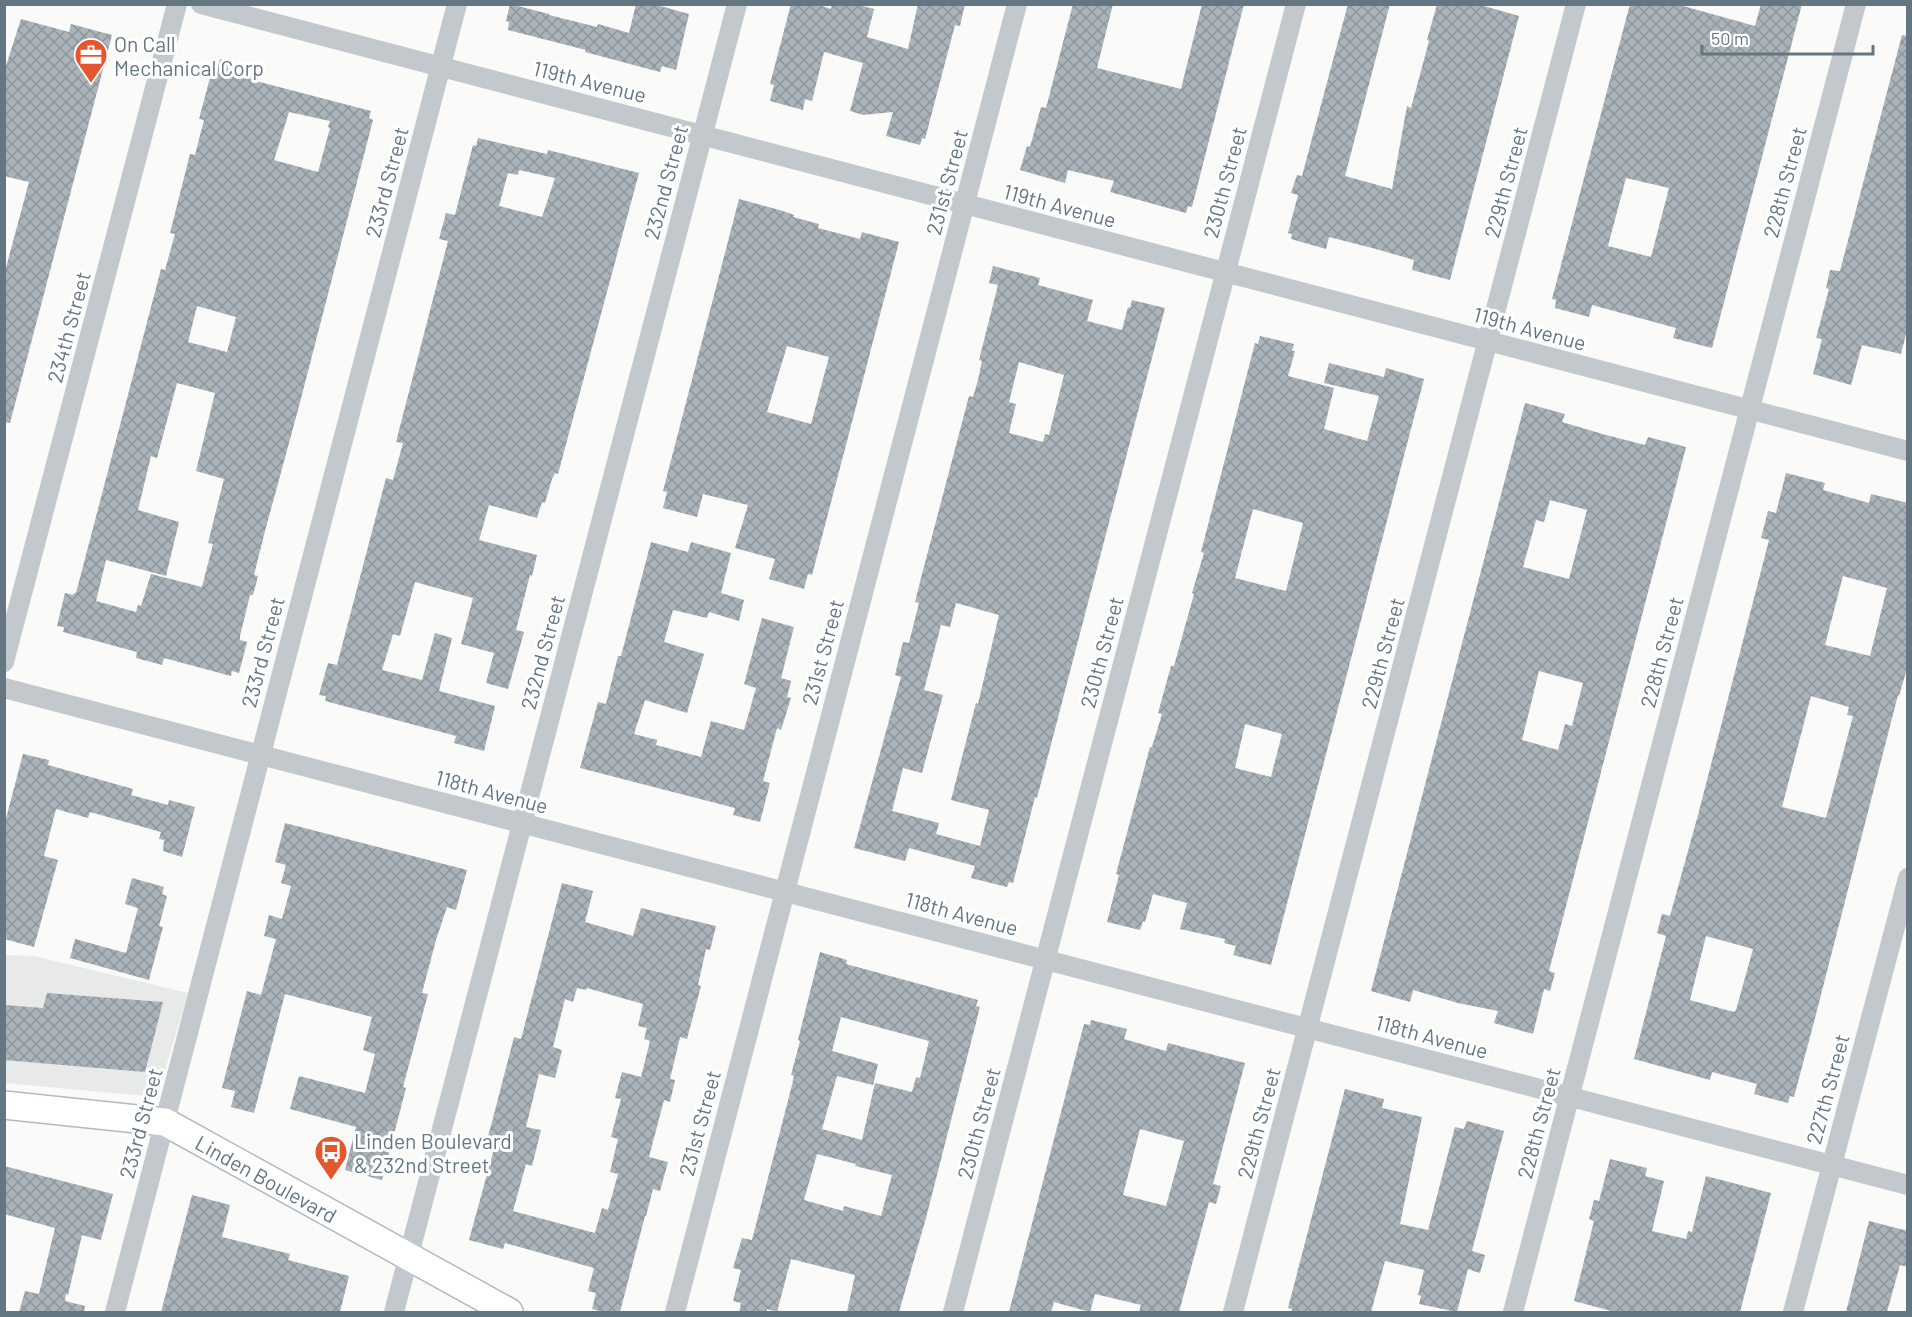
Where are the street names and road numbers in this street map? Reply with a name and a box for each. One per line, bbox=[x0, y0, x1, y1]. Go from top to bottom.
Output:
street label: 119th Avenue bbox=[531, 55, 649, 107]
street label: 232nd Street bbox=[638, 122, 692, 242]
street label: 233rd Street bbox=[359, 124, 413, 240]
street label: 230th Street bbox=[1197, 124, 1251, 240]
street label: 229th Street bbox=[1478, 124, 1532, 240]
street label: 228th Street bbox=[1757, 124, 1811, 240]
street label: 231st Street bbox=[920, 126, 972, 238]
street label: 119th Avenue bbox=[1001, 178, 1119, 232]
street label: 234th Street bbox=[41, 269, 95, 385]
street label: 119th Avenue bbox=[1471, 301, 1589, 355]
street label: 232nd Street bbox=[515, 592, 569, 712]
street label: 233rd Street bbox=[235, 594, 289, 710]
street label: 230th Street bbox=[1074, 594, 1128, 710]
street label: 228th Street bbox=[1634, 594, 1688, 710]
street label: 229th Street bbox=[1355, 595, 1409, 711]
street label: 231st Street bbox=[796, 596, 848, 708]
street label: 118th Avenue bbox=[433, 764, 551, 818]
street label: 118th Avenue bbox=[903, 886, 1021, 940]
street label: 118th Avenue bbox=[1373, 1009, 1491, 1063]
street label: 227th Street bbox=[1800, 1031, 1854, 1147]
street label: 233rd Street bbox=[113, 1065, 167, 1181]
street label: 230th Street bbox=[951, 1065, 1005, 1181]
street label: 229th Street bbox=[1231, 1065, 1285, 1181]
street label: 228th Street bbox=[1511, 1065, 1565, 1181]
street label: 231st Street bbox=[673, 1067, 725, 1179]
street label: Linden Boulevard bbox=[192, 1129, 342, 1227]

